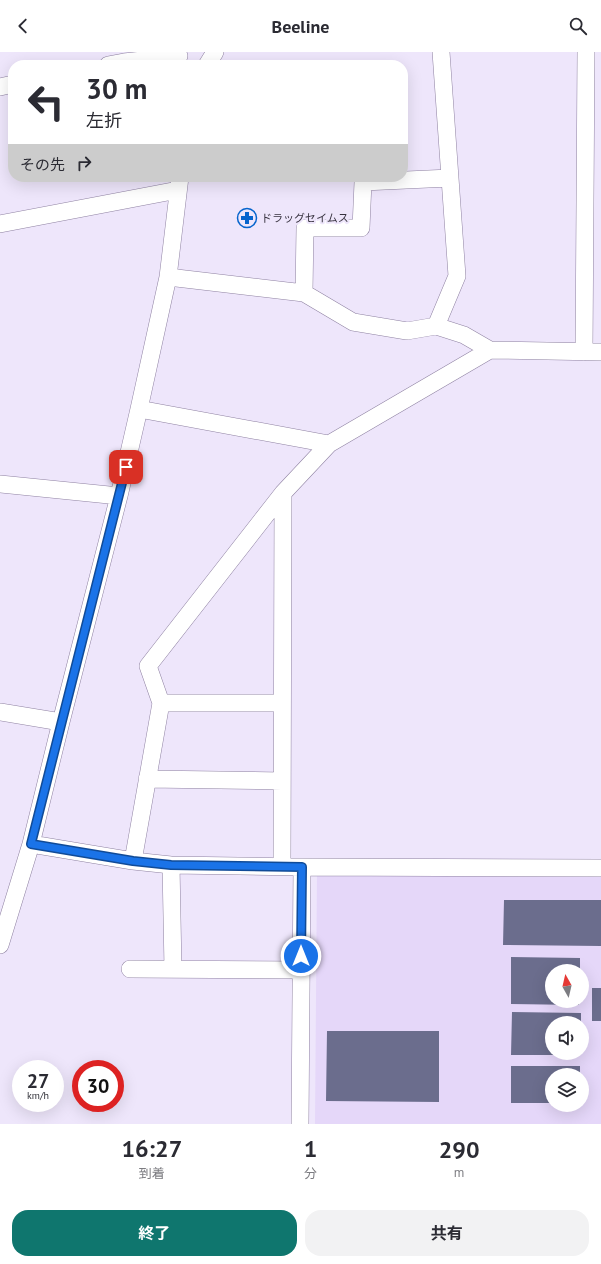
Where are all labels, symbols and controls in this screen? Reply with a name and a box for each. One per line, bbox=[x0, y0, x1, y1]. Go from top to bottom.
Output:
icon: back bbox=[12, 15, 34, 37]
text: Beeline bbox=[272, 15, 329, 38]
icon: search bbox=[567, 15, 589, 37]
text: 30 m bbox=[86, 70, 147, 107]
icon: left bbox=[20, 76, 72, 128]
text: 左折 bbox=[86, 109, 122, 132]
icon: right bbox=[73, 152, 95, 174]
text: その先 bbox=[20, 155, 65, 174]
pharmacy icon: ドラッグセイムス bbox=[236, 207, 258, 229]
place label: ドラッグセイムス bbox=[261, 211, 349, 225]
pin bbox=[109, 450, 143, 484]
icon: arrive bbox=[115, 456, 137, 478]
position arrow bbox=[280, 935, 322, 977]
north arrow bbox=[545, 964, 589, 1008]
map controls bbox=[545, 964, 589, 1112]
button: sound bbox=[545, 1016, 589, 1060]
speed limit sign: 30 bbox=[72, 1060, 124, 1112]
text: 27 bbox=[27, 1068, 49, 1094]
button: layers bbox=[545, 1068, 589, 1112]
text: km/h bbox=[27, 1089, 49, 1102]
text: 16:27 bbox=[121, 1133, 182, 1164]
text: 1 bbox=[304, 1133, 317, 1164]
text: 290 bbox=[439, 1134, 480, 1165]
text: m bbox=[454, 1164, 464, 1181]
text: 到着 bbox=[139, 1165, 165, 1182]
text: 分 bbox=[304, 1165, 317, 1182]
button: 終了 bbox=[12, 1210, 297, 1256]
button: 共有 bbox=[305, 1210, 589, 1256]

